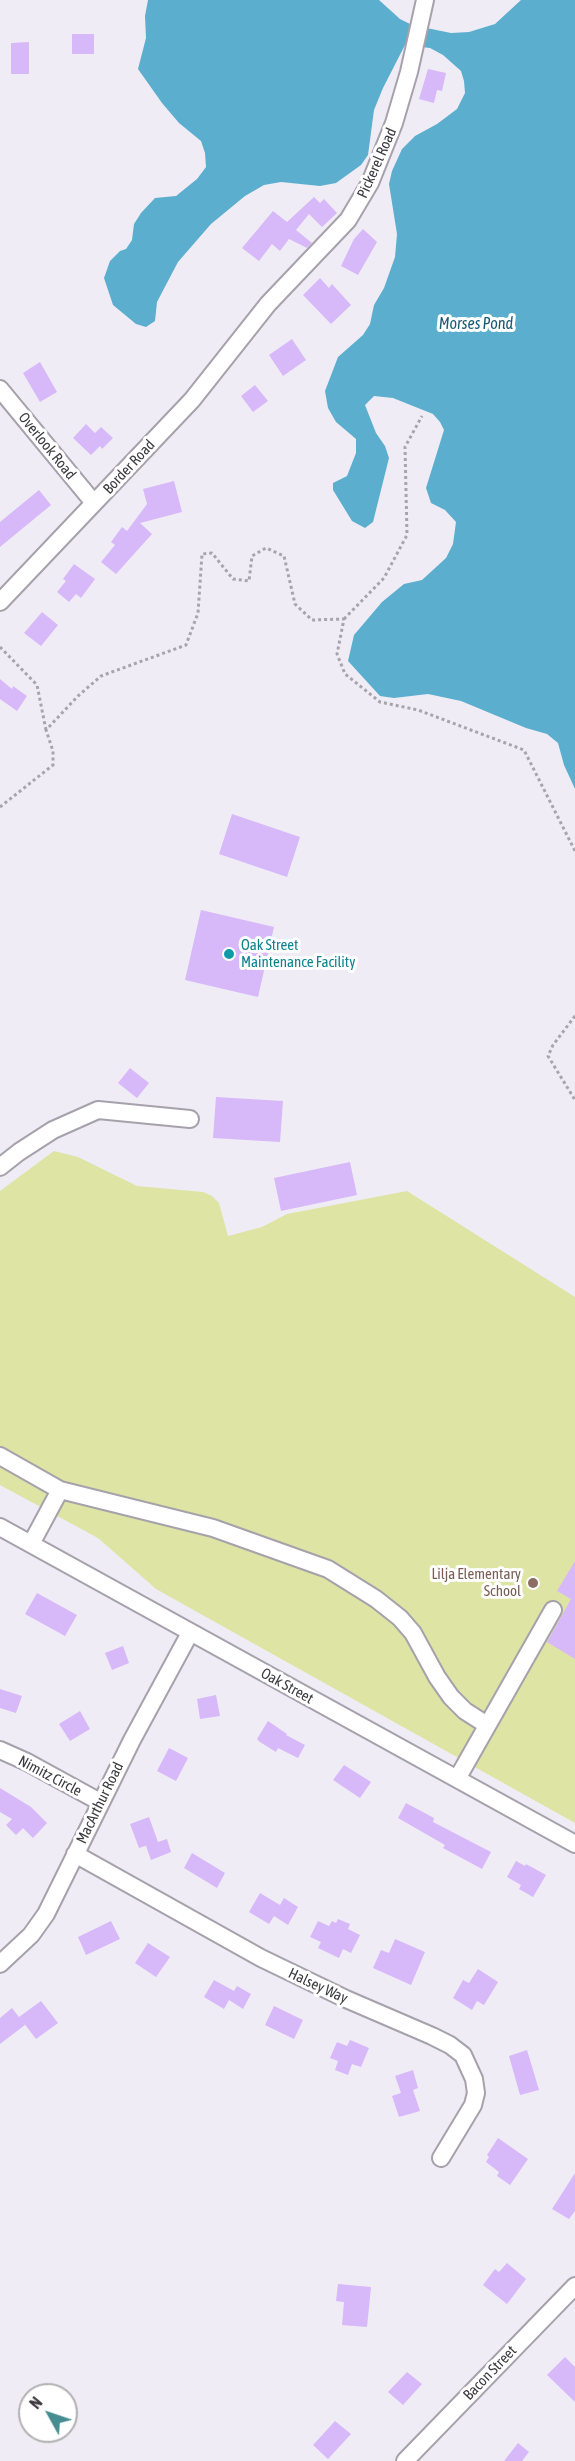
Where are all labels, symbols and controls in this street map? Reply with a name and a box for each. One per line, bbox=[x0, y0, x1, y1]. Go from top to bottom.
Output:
street label: Pickerel Road bbox=[354, 125, 400, 201]
water label: Morses Pond bbox=[439, 314, 513, 334]
street label: Overlook Road bbox=[14, 409, 80, 483]
street label: Border Road bbox=[99, 436, 159, 498]
place label: Oak Street Maintenance Facility bbox=[241, 936, 355, 971]
marker: Oak Street Maintenance Facility bbox=[222, 947, 236, 961]
place label: Lilja Elementary School bbox=[431, 1565, 521, 1600]
marker: Lilja Elementary School bbox=[526, 1576, 540, 1590]
street label: Oak Street bbox=[258, 1664, 316, 1708]
street label: Nimitz Circle bbox=[15, 1752, 85, 1800]
street label: MacArthur Road bbox=[73, 1759, 127, 1847]
street label: Halsey Way bbox=[285, 1964, 351, 2008]
street label: Bacon Street bbox=[460, 2342, 520, 2404]
north arrow bbox=[18, 2383, 78, 2443]
text: N bbox=[26, 2393, 46, 2412]

